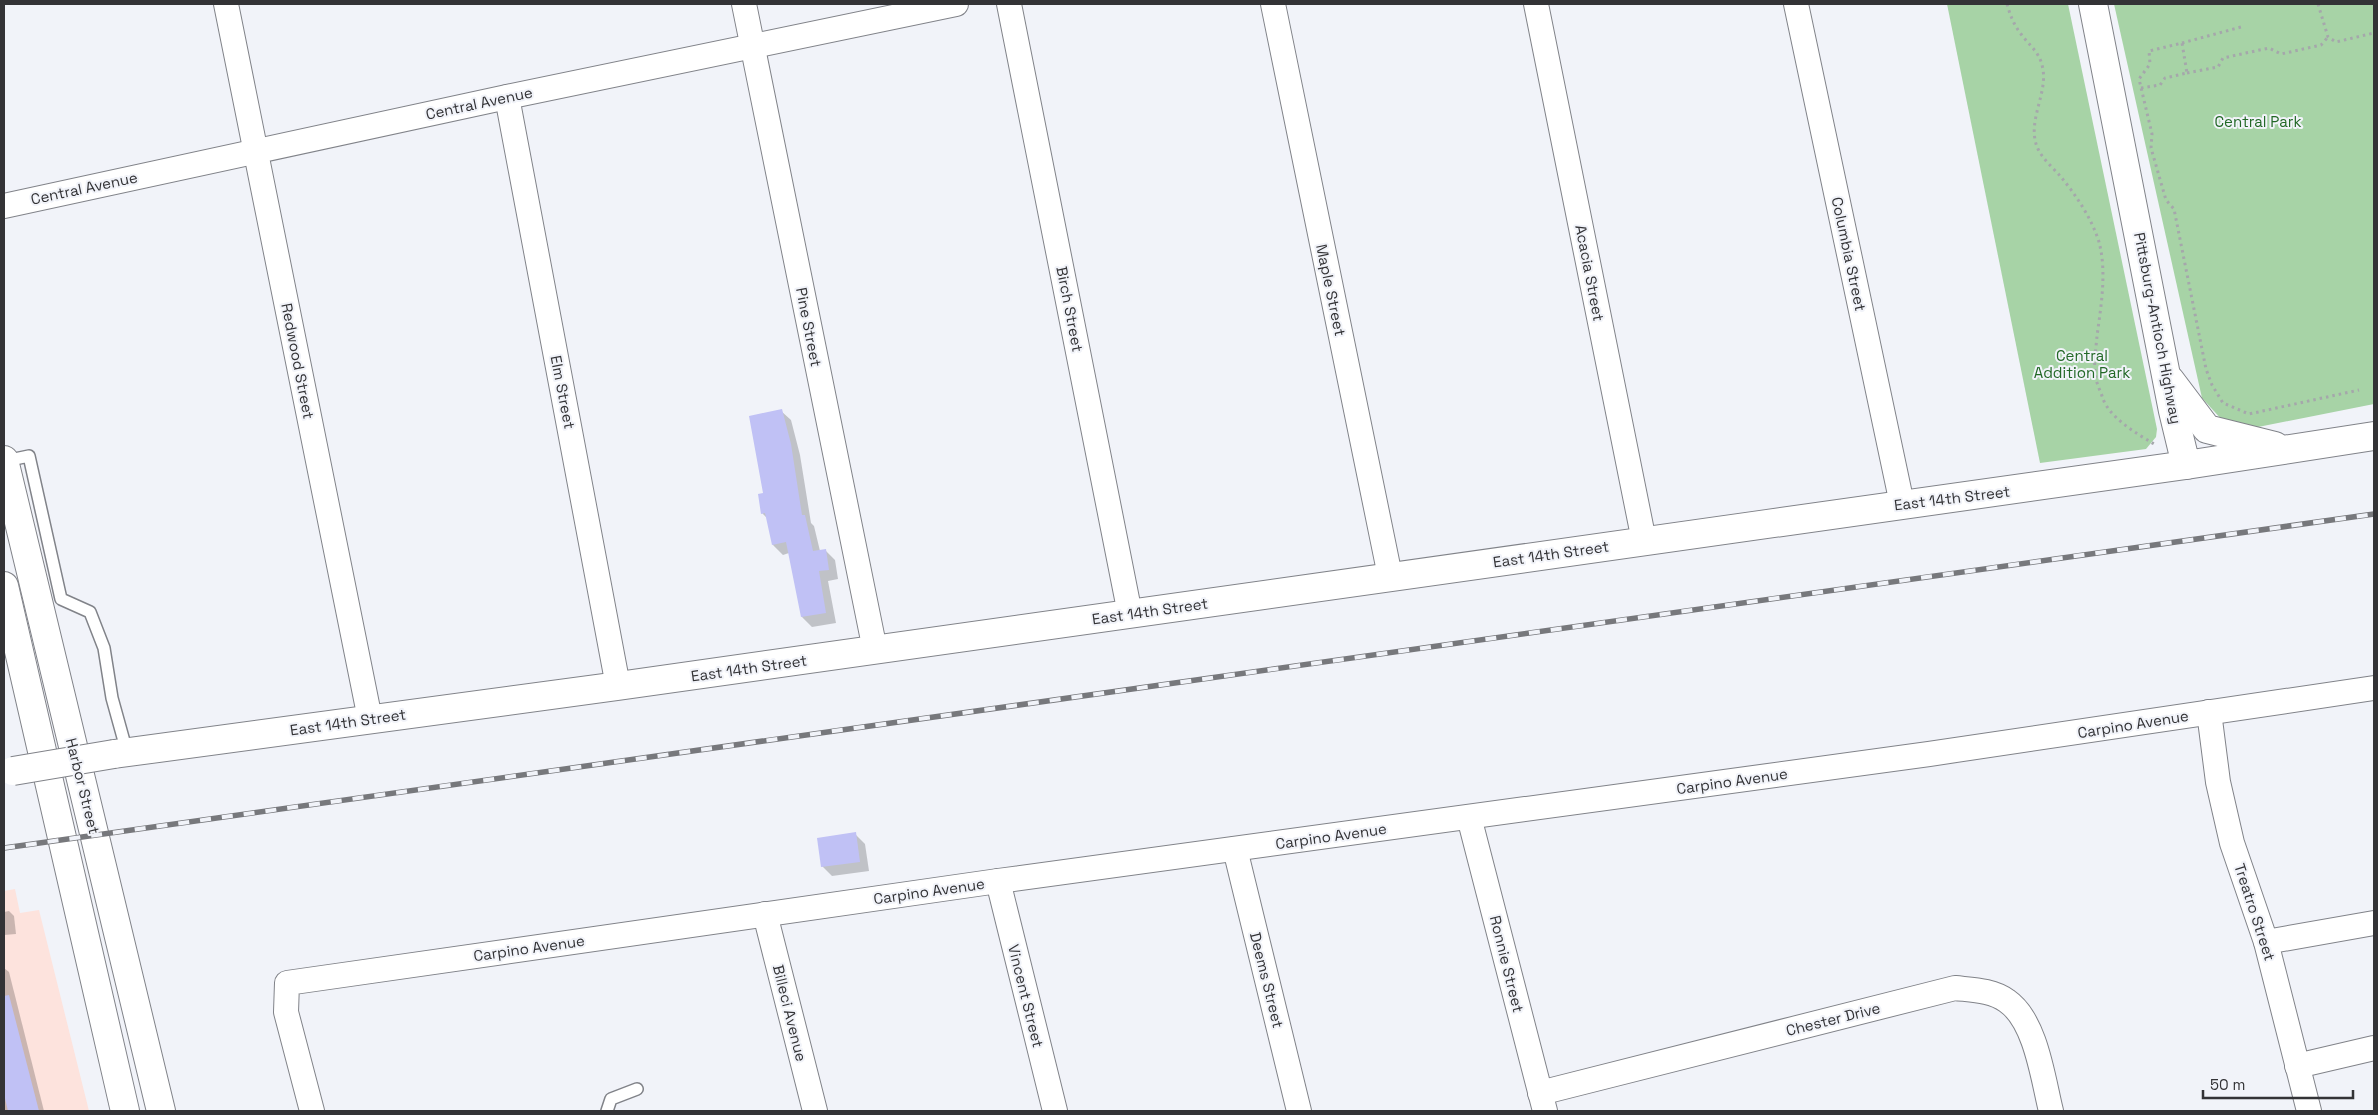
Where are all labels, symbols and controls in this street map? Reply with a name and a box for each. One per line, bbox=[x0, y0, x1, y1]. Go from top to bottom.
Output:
street label: Central Avenue bbox=[424, 82, 534, 124]
park label: Central Park bbox=[2214, 112, 2302, 131]
street label: Central Avenue bbox=[29, 167, 139, 209]
street label: Columbia Street bbox=[1828, 195, 1870, 313]
street label: Acacia Street bbox=[1571, 223, 1609, 323]
street label: Pittsburg-Antioch Highway bbox=[2130, 231, 2186, 425]
street label: Maple Street bbox=[1312, 242, 1350, 338]
street label: Birch Street bbox=[1052, 265, 1088, 354]
street label: Pine Street bbox=[792, 286, 826, 368]
street label: Redwood Street bbox=[277, 301, 319, 421]
park label: Central Addition Park bbox=[2034, 346, 2130, 382]
street label: Elm Street bbox=[547, 354, 579, 431]
street label: East 14th Street bbox=[1893, 481, 2011, 515]
street label: East 14th Street bbox=[1492, 536, 1610, 572]
street label: East 14th Street bbox=[1091, 593, 1209, 629]
street label: East 14th Street bbox=[690, 650, 808, 686]
street label: East 14th Street bbox=[289, 704, 407, 740]
street label: Carpino Avenue bbox=[2076, 706, 2190, 742]
street label: Harbor Street bbox=[62, 736, 104, 836]
street label: Carpino Avenue bbox=[1675, 764, 1789, 798]
street label: Carpino Avenue bbox=[1274, 819, 1388, 853]
street label: Treatro Street bbox=[2230, 861, 2280, 963]
street label: Carpino Avenue bbox=[872, 874, 986, 908]
street label: Ronnie Street bbox=[1486, 913, 1528, 1015]
street label: Deems Street bbox=[1246, 930, 1288, 1030]
street label: Carpino Avenue bbox=[472, 931, 586, 965]
street label: Vincent Street bbox=[1004, 942, 1048, 1050]
street label: Billeci Avenue bbox=[769, 963, 811, 1063]
street label: Chester Drive bbox=[1784, 998, 1882, 1040]
scale bar bbox=[2203, 1068, 2353, 1100]
text: 50 m bbox=[2210, 1075, 2245, 1094]

